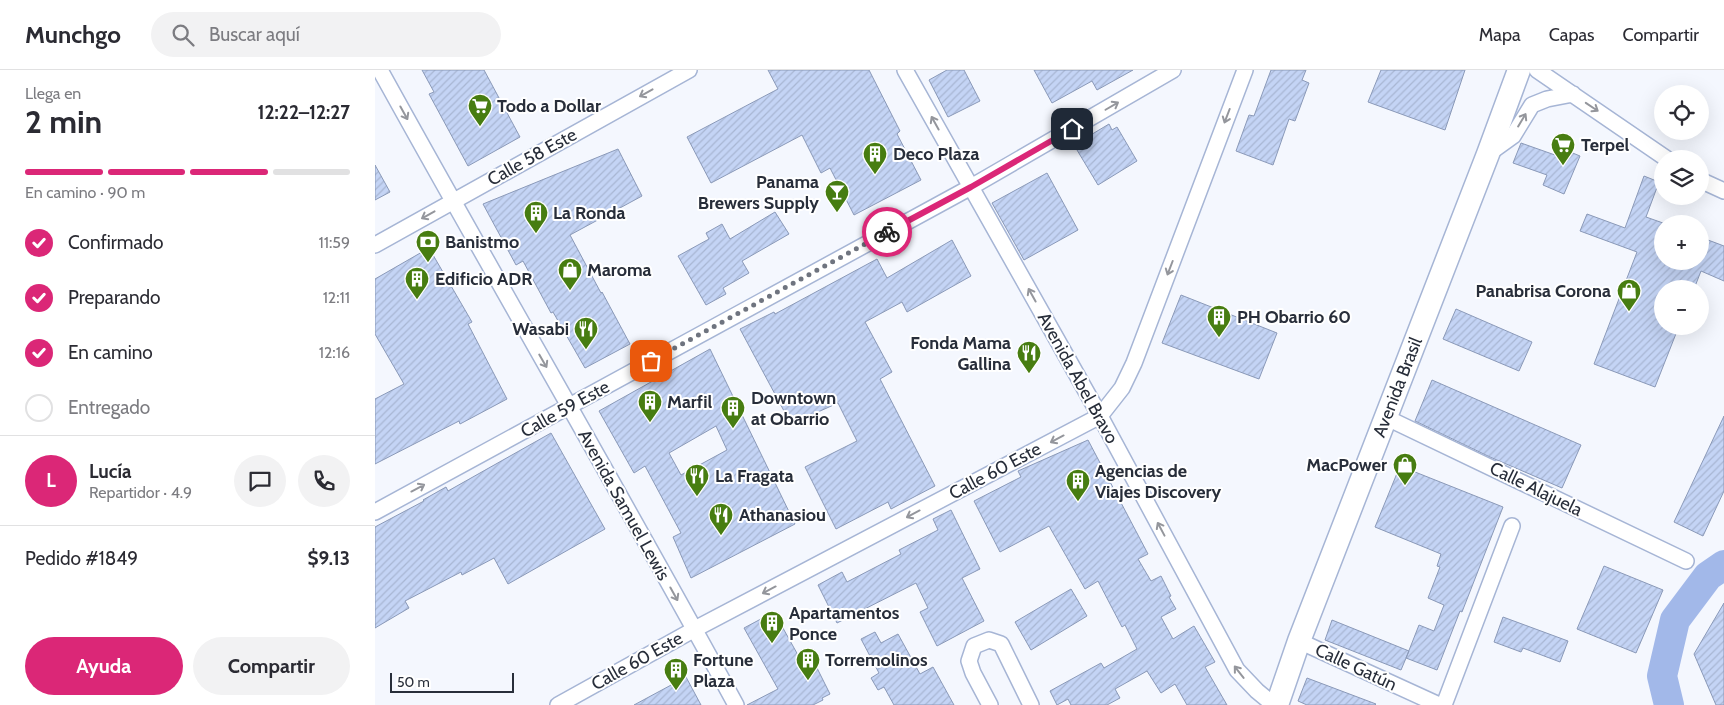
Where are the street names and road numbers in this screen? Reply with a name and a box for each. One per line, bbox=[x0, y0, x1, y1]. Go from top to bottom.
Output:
street label: Calle 58 Este bbox=[484, 123, 580, 191]
street label: Avenida Abel Bravo bbox=[1033, 309, 1123, 448]
street label: Avenida Brasil bbox=[1368, 333, 1427, 440]
street label: Calle 59 Este bbox=[517, 376, 613, 442]
street label: Avenida Samuel Lewis bbox=[573, 426, 675, 584]
street label: Calle 60 Este bbox=[945, 438, 1045, 504]
street label: Calle Alajuela bbox=[1486, 457, 1586, 521]
street label: Calle 60 Este bbox=[588, 627, 686, 695]
street label: Calle Gatún bbox=[1312, 639, 1400, 695]

